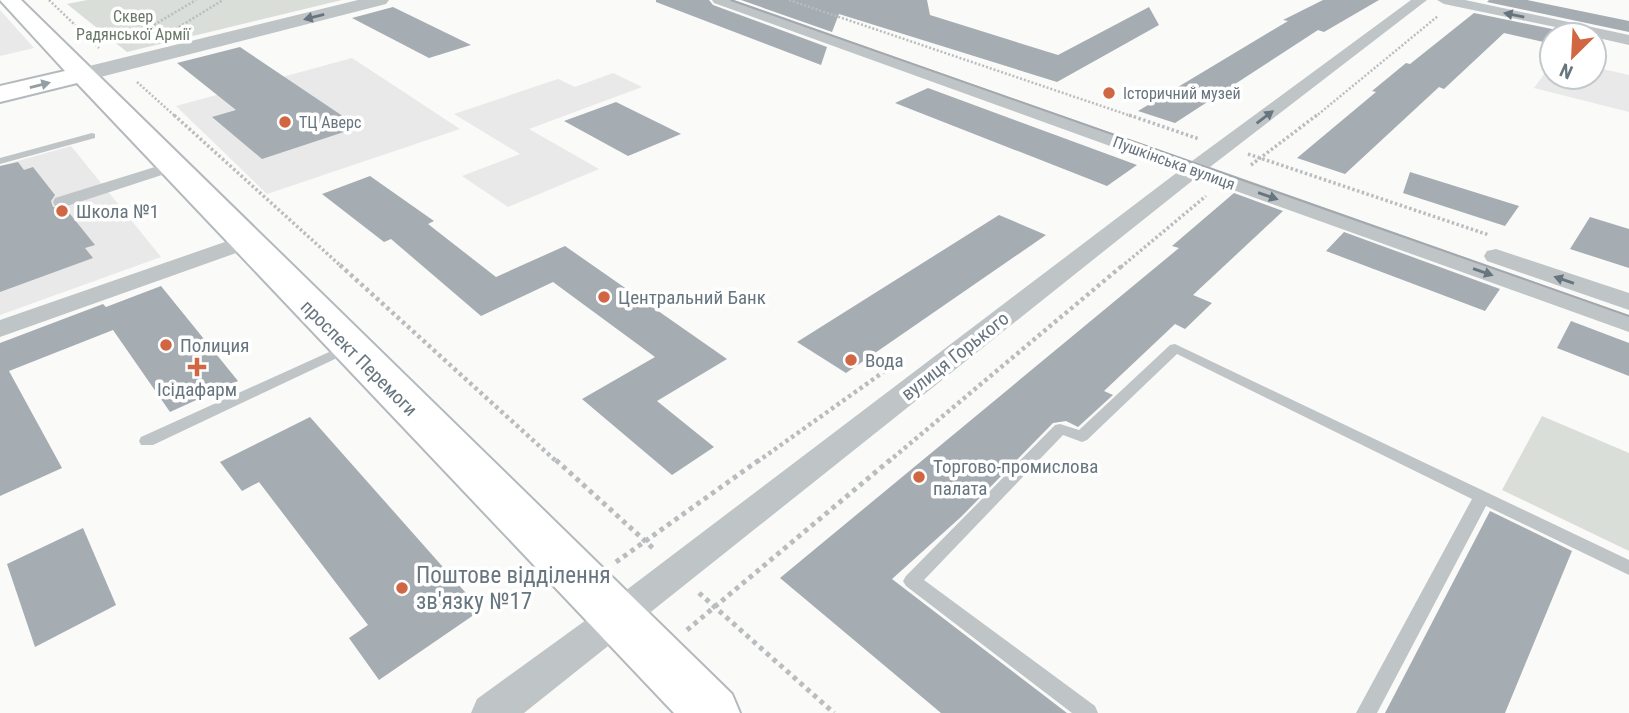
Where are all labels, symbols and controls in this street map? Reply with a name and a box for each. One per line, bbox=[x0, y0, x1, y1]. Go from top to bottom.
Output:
park label: Сквер Радянської Армії bbox=[76, 7, 191, 44]
one-way arrow bbox=[1503, 9, 1525, 20]
one-way arrow bbox=[303, 12, 325, 23]
north arrow bbox=[1538, 21, 1608, 91]
text: N bbox=[1556, 58, 1576, 84]
one-way arrow bbox=[30, 79, 52, 90]
place label: Історичний музей bbox=[1123, 84, 1241, 103]
marker: Історичний музей bbox=[1101, 85, 1117, 101]
one-way arrow bbox=[1256, 110, 1274, 125]
place label: ТЦ Аверс bbox=[299, 113, 361, 132]
marker: ТЦ Аверс bbox=[277, 114, 293, 130]
street label: Пушкінська вулиця bbox=[1110, 132, 1238, 194]
one-way arrow bbox=[1258, 191, 1279, 202]
place label: Школа №1 bbox=[76, 200, 159, 223]
marker: Школа №1 bbox=[54, 203, 70, 219]
one-way arrow bbox=[1472, 267, 1493, 278]
one-way arrow bbox=[1554, 274, 1575, 285]
place label: Центральний Банк bbox=[618, 286, 766, 309]
marker: Центральний Банк bbox=[596, 289, 612, 305]
street label: проспект Перемоги bbox=[296, 295, 422, 421]
street label: вулиця Горького bbox=[897, 307, 1013, 405]
place label: Полиция bbox=[180, 334, 249, 357]
marker: Полиция bbox=[158, 337, 174, 353]
place label: Вода bbox=[865, 349, 904, 372]
marker: Вода bbox=[843, 352, 859, 368]
marker: Ісідафарм bbox=[189, 359, 205, 375]
place label: Ісідафарм bbox=[157, 378, 237, 401]
place label: Торгово-промислова палата bbox=[933, 455, 1098, 500]
marker: Торгово-промислова палата bbox=[911, 469, 927, 485]
place label: Поштове відділення зв'язку №17 bbox=[416, 562, 611, 615]
marker: Поштове відділення зв'язку №17 bbox=[394, 580, 410, 596]

